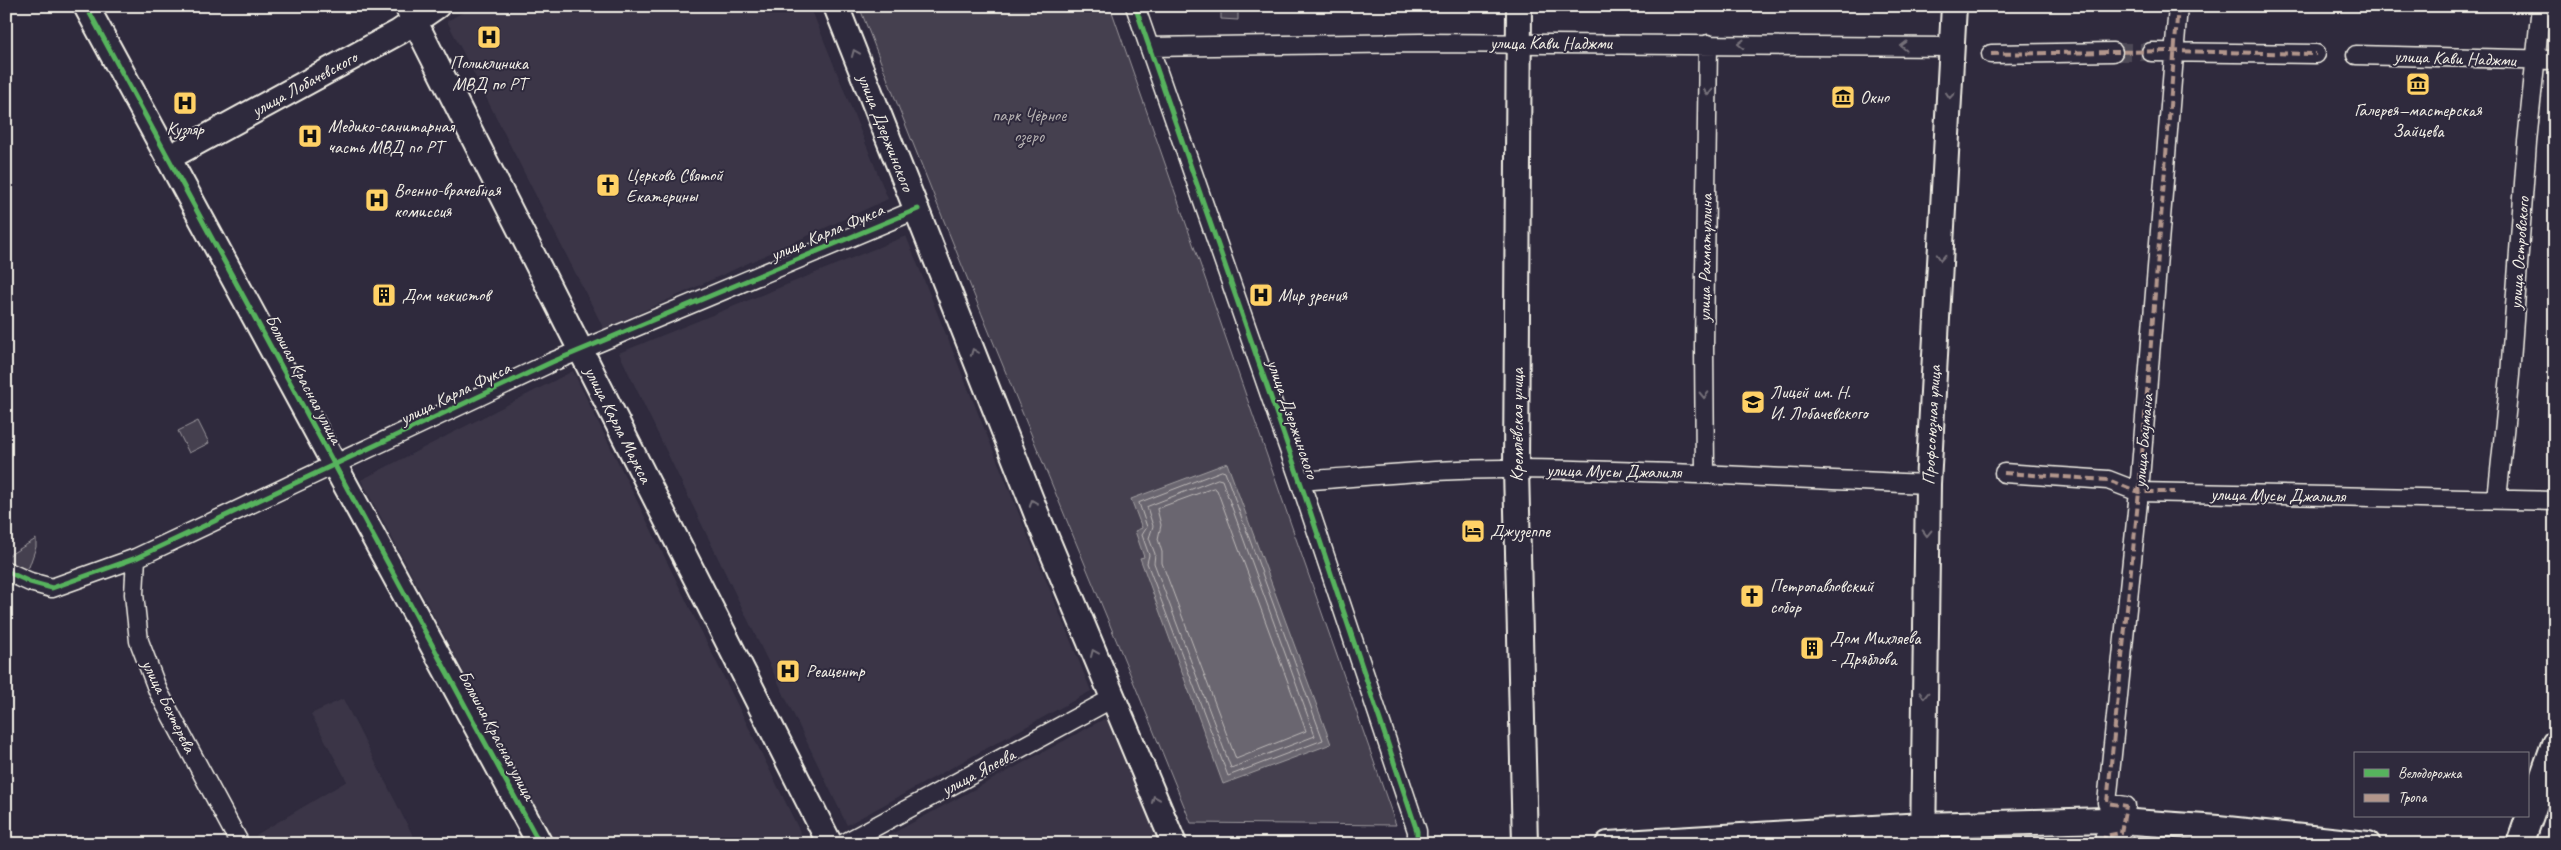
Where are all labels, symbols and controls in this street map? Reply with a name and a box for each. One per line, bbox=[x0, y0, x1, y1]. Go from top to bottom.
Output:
hospital icon: Поликлиника МВД по РТ bbox=[476, 24, 502, 50]
street label: улица Кави Наджми bbox=[1489, 32, 1613, 54]
one-way arrow bbox=[1737, 39, 1745, 49]
one-way arrow bbox=[1900, 41, 1908, 51]
street label: улица Лобачевского bbox=[247, 45, 362, 122]
street label: улица Кави Наджми bbox=[2393, 45, 2518, 71]
one-way arrow bbox=[851, 49, 861, 58]
place label: Поликлиника МВД по РТ bbox=[450, 52, 531, 95]
street label: улица Дзержинского bbox=[852, 69, 920, 196]
museum icon: Галерея—мастерская Зайцева bbox=[2405, 71, 2431, 97]
museum icon: Окно bbox=[1830, 84, 1856, 110]
place label: Окно bbox=[1860, 86, 1891, 108]
one-way arrow bbox=[1703, 89, 1713, 97]
hospital icon: Кузляр bbox=[172, 90, 198, 116]
one-way arrow bbox=[1944, 91, 1955, 99]
place label: Галерея—мастерская Зайцева bbox=[2354, 99, 2483, 142]
park label: парк Чёрное озеро bbox=[992, 104, 1067, 148]
place label: Медико-санитарная часть МВД по РТ bbox=[328, 115, 455, 158]
place label: Кузляр bbox=[166, 118, 205, 141]
hospital icon: Медико-санитарная часть МВД по РТ bbox=[297, 123, 323, 149]
place label: Церковь Святой Екатерины bbox=[626, 164, 724, 207]
church icon: Церковь Святой Екатерины bbox=[595, 172, 621, 198]
place label: Военно-врачебная комиссия bbox=[394, 179, 502, 222]
hospital icon: Военно-врачебная комиссия bbox=[364, 187, 390, 213]
street label: улица Рахматуллина bbox=[1693, 192, 1717, 323]
street label: улица Островского bbox=[2504, 194, 2534, 311]
street label: улица Карла Фукса bbox=[766, 198, 888, 266]
one-way arrow bbox=[1935, 254, 1946, 262]
building icon: Дом чекистов bbox=[371, 282, 397, 308]
hospital icon: Мир зрения bbox=[1248, 282, 1274, 308]
place label: Дом чекистов bbox=[402, 284, 493, 306]
place label: Мир зрения bbox=[1278, 284, 1349, 307]
street label: Большая Красная улица bbox=[261, 310, 348, 449]
one-way arrow bbox=[970, 348, 980, 357]
street label: улица Карла Фукса bbox=[395, 356, 515, 430]
street label: улица Дзержинского bbox=[1262, 356, 1324, 483]
street label: улица Карла Маркса bbox=[579, 362, 657, 488]
street label: Профсоюзная улица bbox=[1917, 363, 1946, 485]
street label: Кремлёвская улица bbox=[1506, 367, 1528, 482]
place label: Лицей им. Н. И. Лобачевского bbox=[1770, 381, 1869, 424]
school or university icon: Лицей им. Н. И. Лобачевского bbox=[1740, 389, 1766, 415]
one-way arrow bbox=[1699, 392, 1709, 399]
street label: улица Баумана bbox=[2128, 392, 2158, 490]
street label: улица Мусы Джалиля bbox=[1545, 459, 1683, 483]
street label: улица Мусы Джалиля bbox=[2209, 483, 2347, 507]
one-way arrow bbox=[1029, 499, 1039, 508]
hotel icon: Джузеппе bbox=[1460, 518, 1486, 544]
place label: Джузеппе bbox=[1490, 520, 1551, 543]
one-way arrow bbox=[1922, 530, 1932, 537]
place label: Петропавловский собор bbox=[1770, 575, 1875, 618]
church icon: Петропавловский собор bbox=[1739, 583, 1765, 609]
place label: Дом Михляева - Дряблова bbox=[1830, 627, 1922, 670]
building icon: Дом Михляева - Дряблова bbox=[1799, 635, 1825, 661]
one-way arrow bbox=[1090, 650, 1100, 658]
street label: улица Бехтерева bbox=[137, 655, 202, 757]
hospital icon: Реацентр bbox=[775, 658, 801, 684]
place label: Реацентр bbox=[806, 660, 866, 682]
street label: Большая Красная улица bbox=[454, 666, 541, 805]
one-way arrow bbox=[1919, 692, 1929, 700]
street label: улица Япеева bbox=[937, 743, 1020, 801]
legend bbox=[2354, 752, 2528, 818]
text: Велодорожка bbox=[2398, 764, 2462, 783]
text: Тропа bbox=[2398, 788, 2427, 807]
one-way arrow bbox=[1151, 795, 1161, 804]

